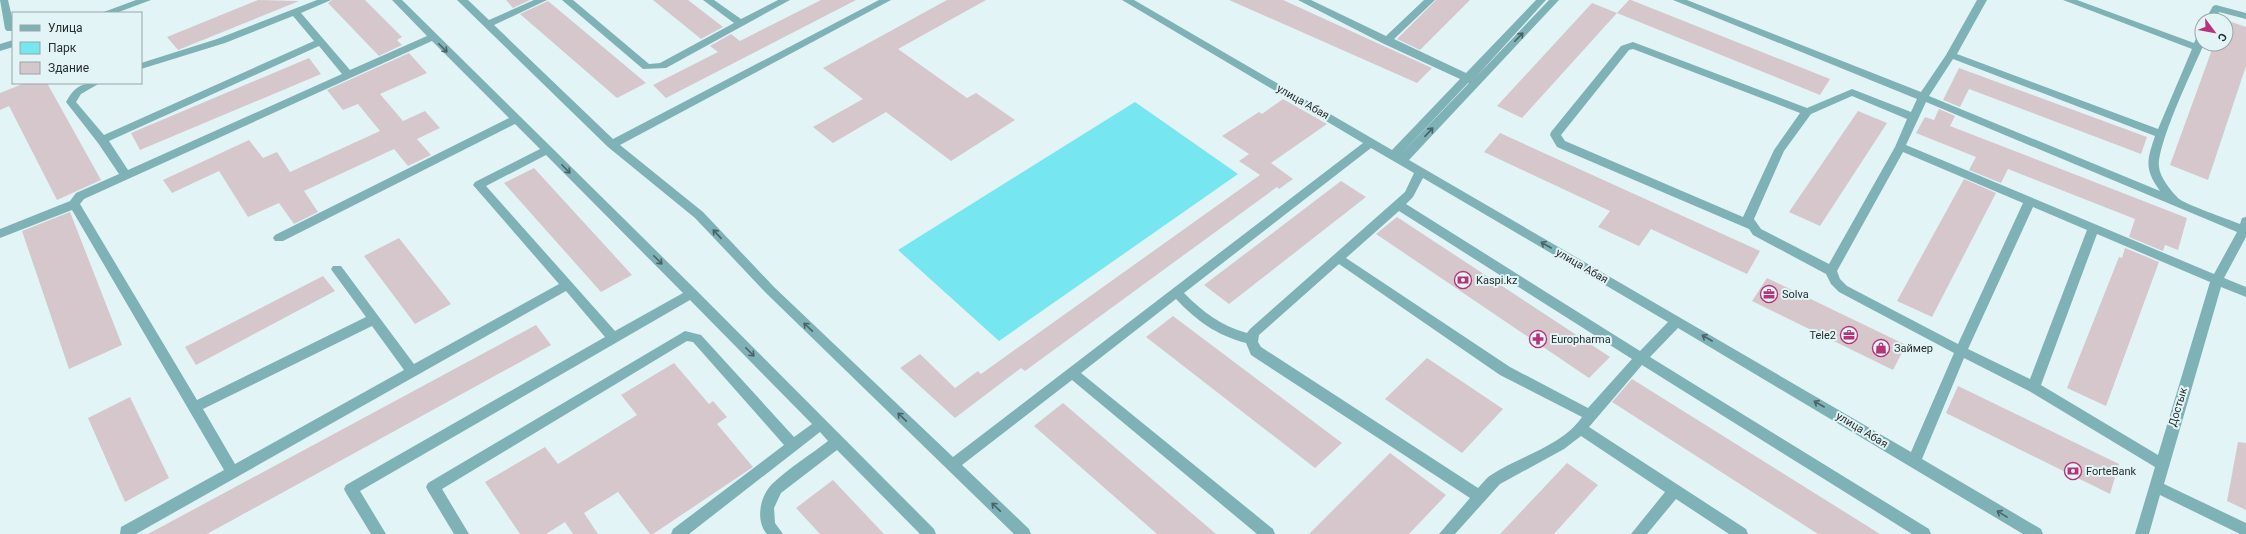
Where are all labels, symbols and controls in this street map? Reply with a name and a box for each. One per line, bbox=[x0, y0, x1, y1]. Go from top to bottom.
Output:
legend bbox=[12, 12, 142, 84]
north arrow bbox=[2194, 12, 2234, 52]
text: Улица bbox=[48, 21, 83, 35]
text: С bbox=[2215, 31, 2229, 44]
one-way arrow bbox=[1514, 33, 1523, 43]
text: Парк bbox=[48, 41, 77, 55]
one-way arrow bbox=[438, 43, 448, 53]
text: Здание bbox=[48, 61, 89, 75]
street label: улица Абая bbox=[1275, 82, 1331, 122]
one-way arrow bbox=[1425, 127, 1434, 137]
one-way arrow bbox=[561, 164, 571, 174]
one-way arrow bbox=[712, 229, 722, 239]
one-way arrow bbox=[1540, 240, 1552, 248]
street label: улица Абая bbox=[1554, 246, 1610, 286]
one-way arrow bbox=[653, 255, 663, 265]
bank icon: Kaspi.kz bbox=[1453, 270, 1473, 290]
place label: Kaspi.kz bbox=[1476, 274, 1518, 287]
office icon: Solva bbox=[1759, 284, 1779, 304]
place label: Solva bbox=[1782, 288, 1809, 301]
one-way arrow bbox=[803, 322, 813, 332]
office icon: Tele2 bbox=[1839, 325, 1859, 345]
pharmacy icon: Europharma bbox=[1528, 329, 1548, 349]
place label: Tele2 bbox=[1809, 329, 1836, 342]
place label: Europharma bbox=[1551, 333, 1611, 346]
one-way arrow bbox=[1701, 334, 1713, 342]
shop icon: Займер bbox=[1871, 338, 1891, 358]
place label: Займер bbox=[1894, 342, 1933, 355]
one-way arrow bbox=[745, 347, 755, 357]
street label: Достык bbox=[2166, 386, 2190, 428]
one-way arrow bbox=[1813, 400, 1825, 408]
street label: улица Абая bbox=[1834, 409, 1890, 451]
one-way arrow bbox=[897, 412, 907, 422]
bank icon: ForteBank bbox=[2063, 461, 2083, 481]
place label: ForteBank bbox=[2086, 465, 2137, 478]
one-way arrow bbox=[991, 502, 1001, 512]
one-way arrow bbox=[1996, 510, 2008, 518]

